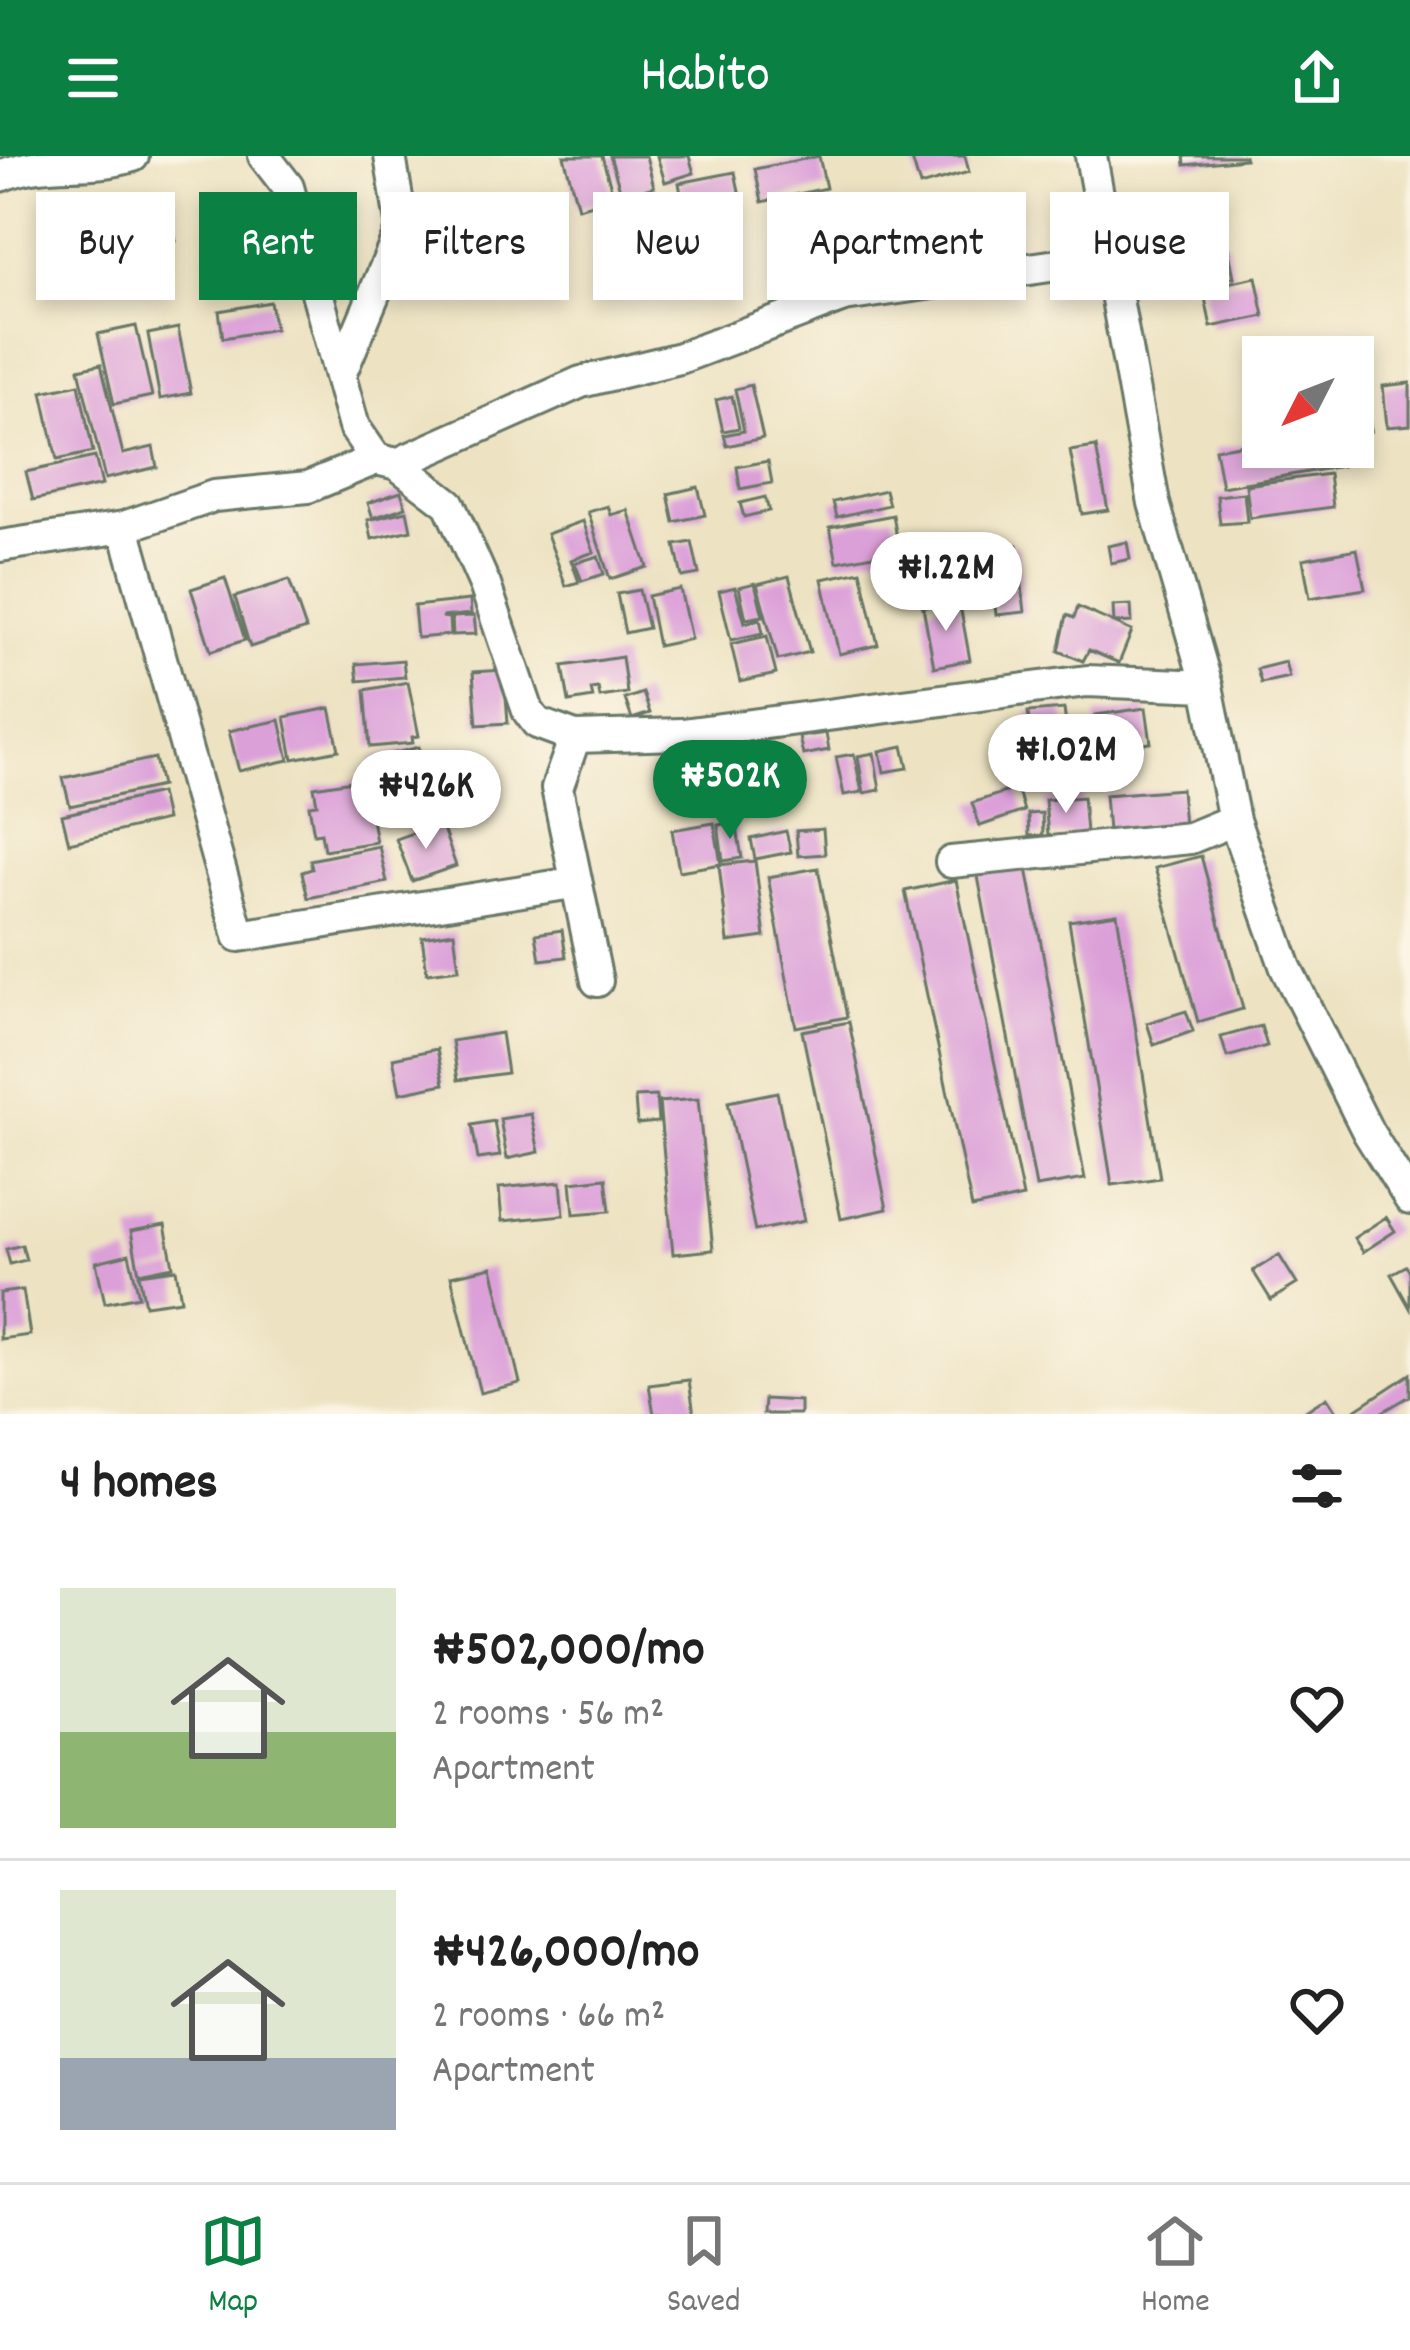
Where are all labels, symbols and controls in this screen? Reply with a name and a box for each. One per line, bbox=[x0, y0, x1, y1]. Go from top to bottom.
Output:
text: Habito bbox=[640, 40, 770, 117]
icon: menu bbox=[60, 45, 126, 111]
icon: share bbox=[1284, 45, 1350, 111]
chip: Buy bbox=[36, 192, 175, 300]
chip: Rent bbox=[199, 192, 357, 300]
chip: Filters bbox=[381, 192, 569, 300]
chip: New bbox=[593, 192, 743, 300]
chip: Apartment bbox=[767, 192, 1026, 300]
chip: House bbox=[1050, 192, 1229, 300]
north arrow bbox=[1242, 336, 1374, 468]
map controls bbox=[1242, 336, 1374, 468]
pin: ₦1.22M bbox=[848, 532, 1044, 634]
text: ₦1.22M bbox=[897, 543, 995, 598]
pin: ₦1.02M bbox=[968, 714, 1164, 816]
text: ₦1.02M bbox=[1015, 725, 1117, 780]
pin: ₦502K bbox=[646, 740, 814, 842]
pin: ₦426K bbox=[342, 750, 510, 852]
text: ₦502K bbox=[680, 751, 780, 806]
text: ₦426K bbox=[378, 761, 474, 816]
text: 4 homes bbox=[60, 1450, 218, 1522]
icon: filters bbox=[1284, 1453, 1350, 1519]
text: ₦502,000/mo bbox=[432, 1617, 705, 1689]
icon: home bbox=[156, 1636, 300, 1780]
icon: heart bbox=[1284, 1675, 1350, 1741]
text: 2 rooms · 56 m² bbox=[432, 1689, 664, 1744]
text: Apartment bbox=[432, 1744, 595, 1799]
text: ₦426,000/mo bbox=[432, 1919, 699, 1991]
icon: home bbox=[156, 1938, 300, 2082]
icon: heart bbox=[1284, 1977, 1350, 2043]
text: 2 rooms · 66 m² bbox=[432, 1991, 665, 2046]
text: Apartment bbox=[432, 2046, 595, 2101]
tab: Map bbox=[200, 2208, 266, 2327]
tab: Saved bbox=[667, 2208, 741, 2327]
tab: Home bbox=[1141, 2208, 1210, 2327]

